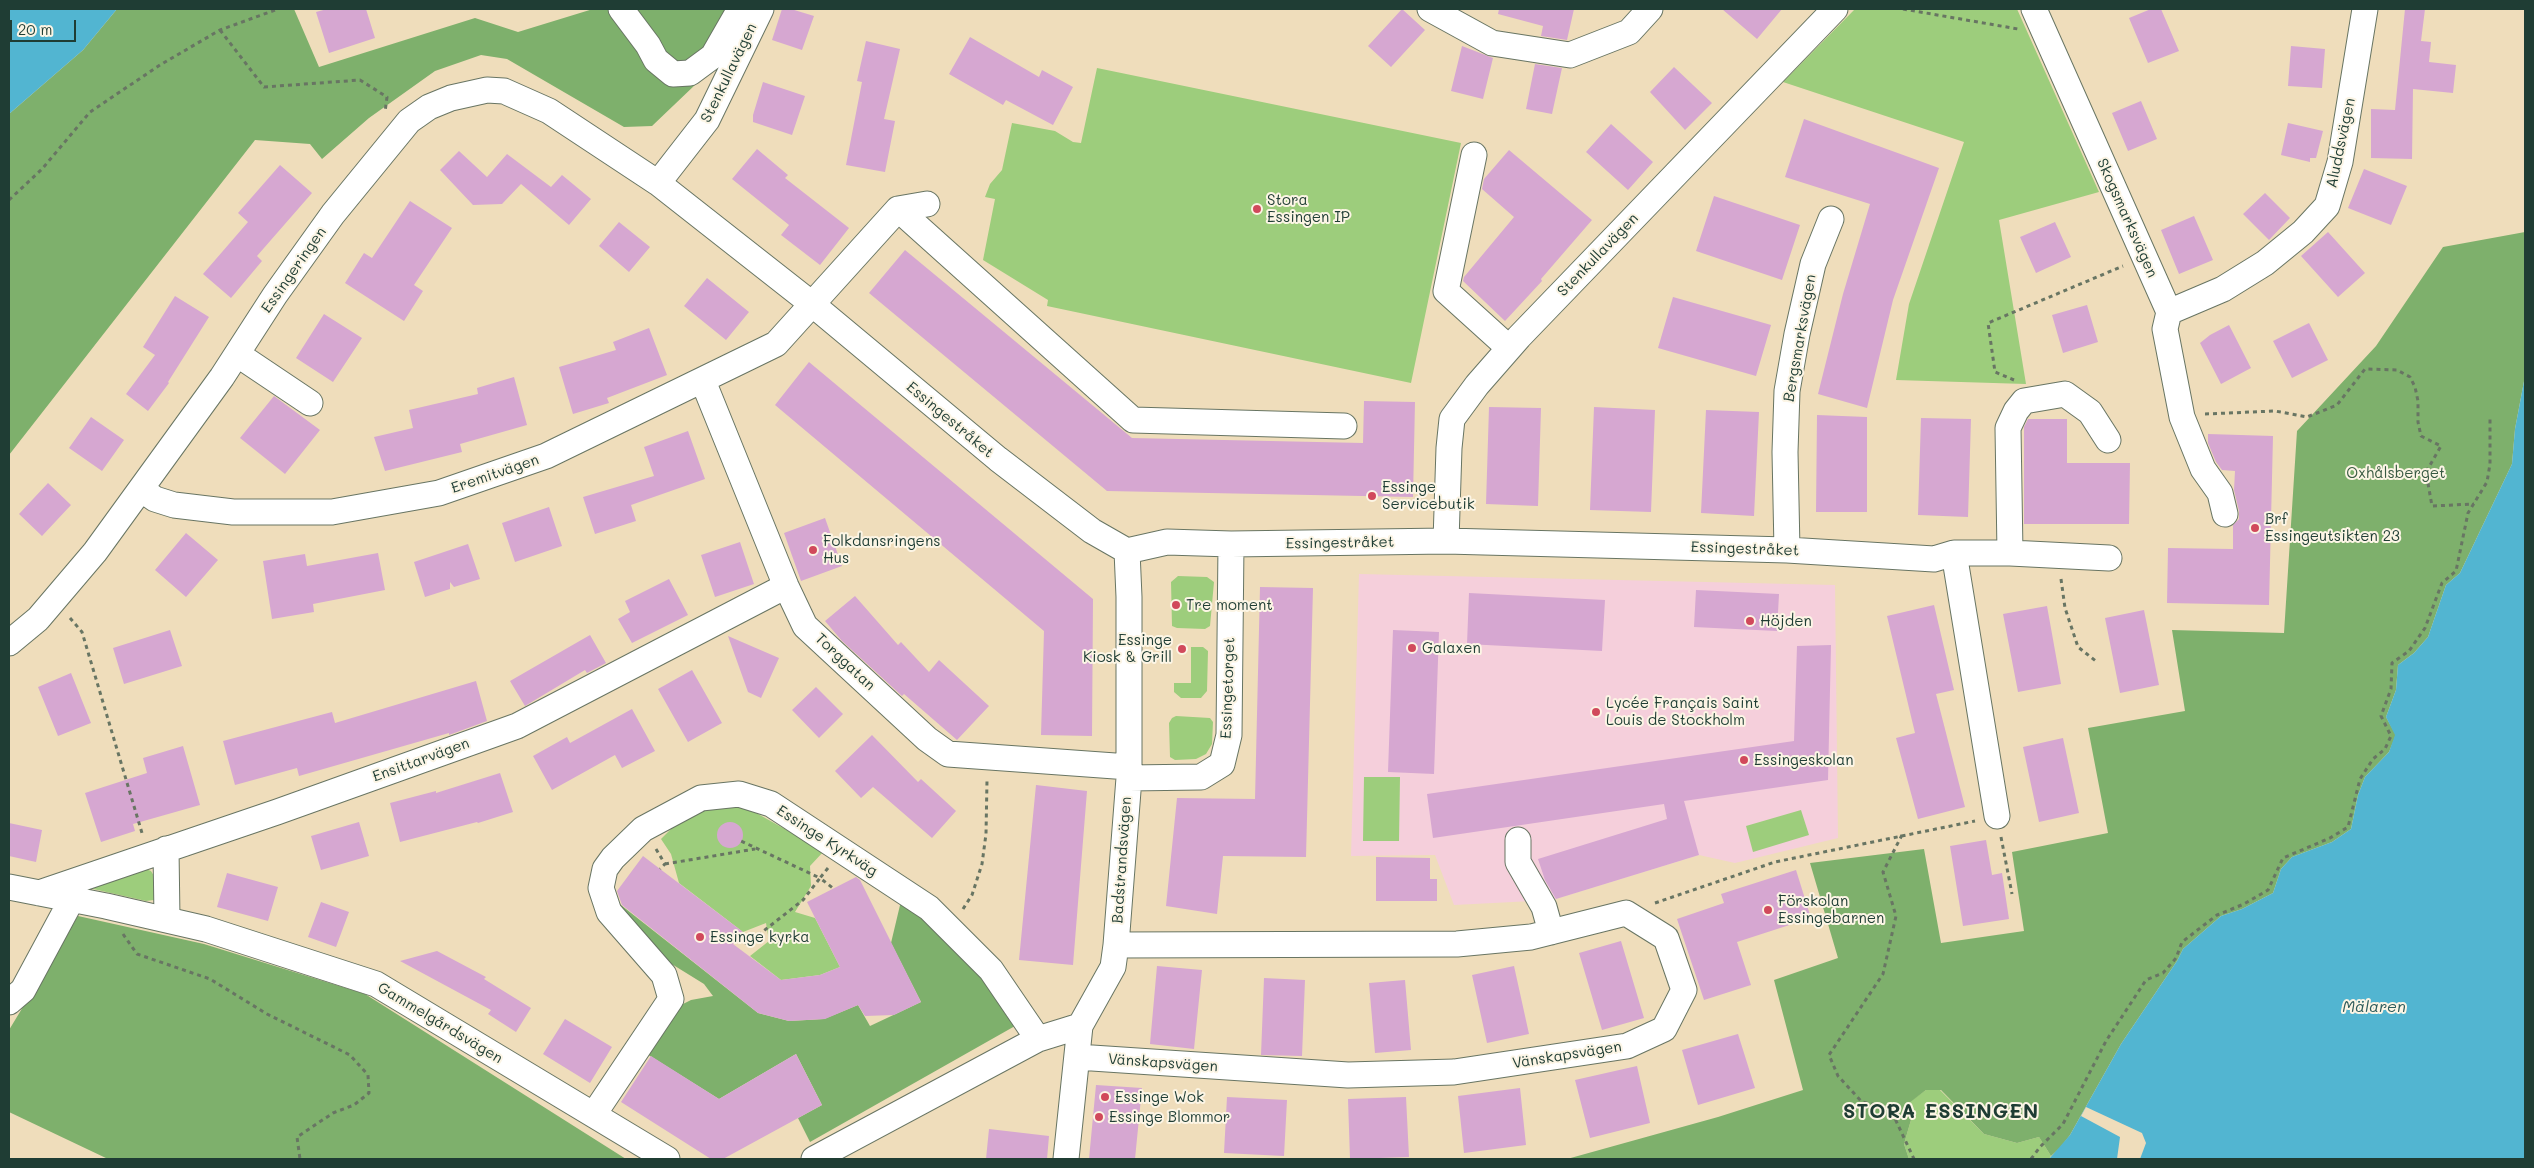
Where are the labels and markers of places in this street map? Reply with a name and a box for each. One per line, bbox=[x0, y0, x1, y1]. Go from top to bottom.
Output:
place label: Stora Essingen IP bbox=[1267, 191, 1350, 226]
marker: Stora Essingen IP bbox=[1251, 203, 1263, 215]
place label: Essinge Servicebutik bbox=[1382, 478, 1475, 513]
marker: Essinge Servicebutik bbox=[1366, 490, 1378, 502]
place label: Brf Essingeutsikten 23 bbox=[2265, 510, 2400, 545]
marker: Brf Essingeutsikten 23 bbox=[2249, 522, 2261, 534]
place label: Folkdansringens Hus bbox=[823, 532, 940, 567]
marker: Folkdansringens Hus bbox=[807, 544, 819, 556]
place label: Tre moment bbox=[1186, 596, 1273, 614]
marker: Tre moment bbox=[1170, 599, 1182, 611]
place label: Höjden bbox=[1760, 612, 1812, 630]
marker: Höjden bbox=[1744, 615, 1756, 627]
place label: Essinge Kiosk & Grill bbox=[1083, 631, 1172, 666]
place label: Galaxen bbox=[1422, 639, 1481, 657]
marker: Galaxen bbox=[1406, 642, 1418, 654]
marker: Essinge Kiosk & Grill bbox=[1176, 643, 1188, 655]
place label: Lycée Français Saint Louis de Stockholm bbox=[1606, 694, 1760, 729]
marker: Lycée Français Saint Louis de Stockholm bbox=[1590, 706, 1602, 718]
place label: Essingeskolan bbox=[1754, 751, 1854, 769]
marker: Essingeskolan bbox=[1738, 754, 1750, 766]
place label: Förskolan Essingebarnen bbox=[1778, 892, 1884, 927]
marker: Förskolan Essingebarnen bbox=[1762, 904, 1774, 916]
place label: Essinge kyrka bbox=[710, 928, 809, 946]
marker: Essinge kyrka bbox=[694, 931, 706, 943]
place label: Essinge Wok bbox=[1115, 1088, 1204, 1106]
marker: Essinge Wok bbox=[1099, 1091, 1111, 1103]
place label: Essinge Blommor bbox=[1109, 1108, 1230, 1126]
marker: Essinge Blommor bbox=[1093, 1111, 1105, 1123]

